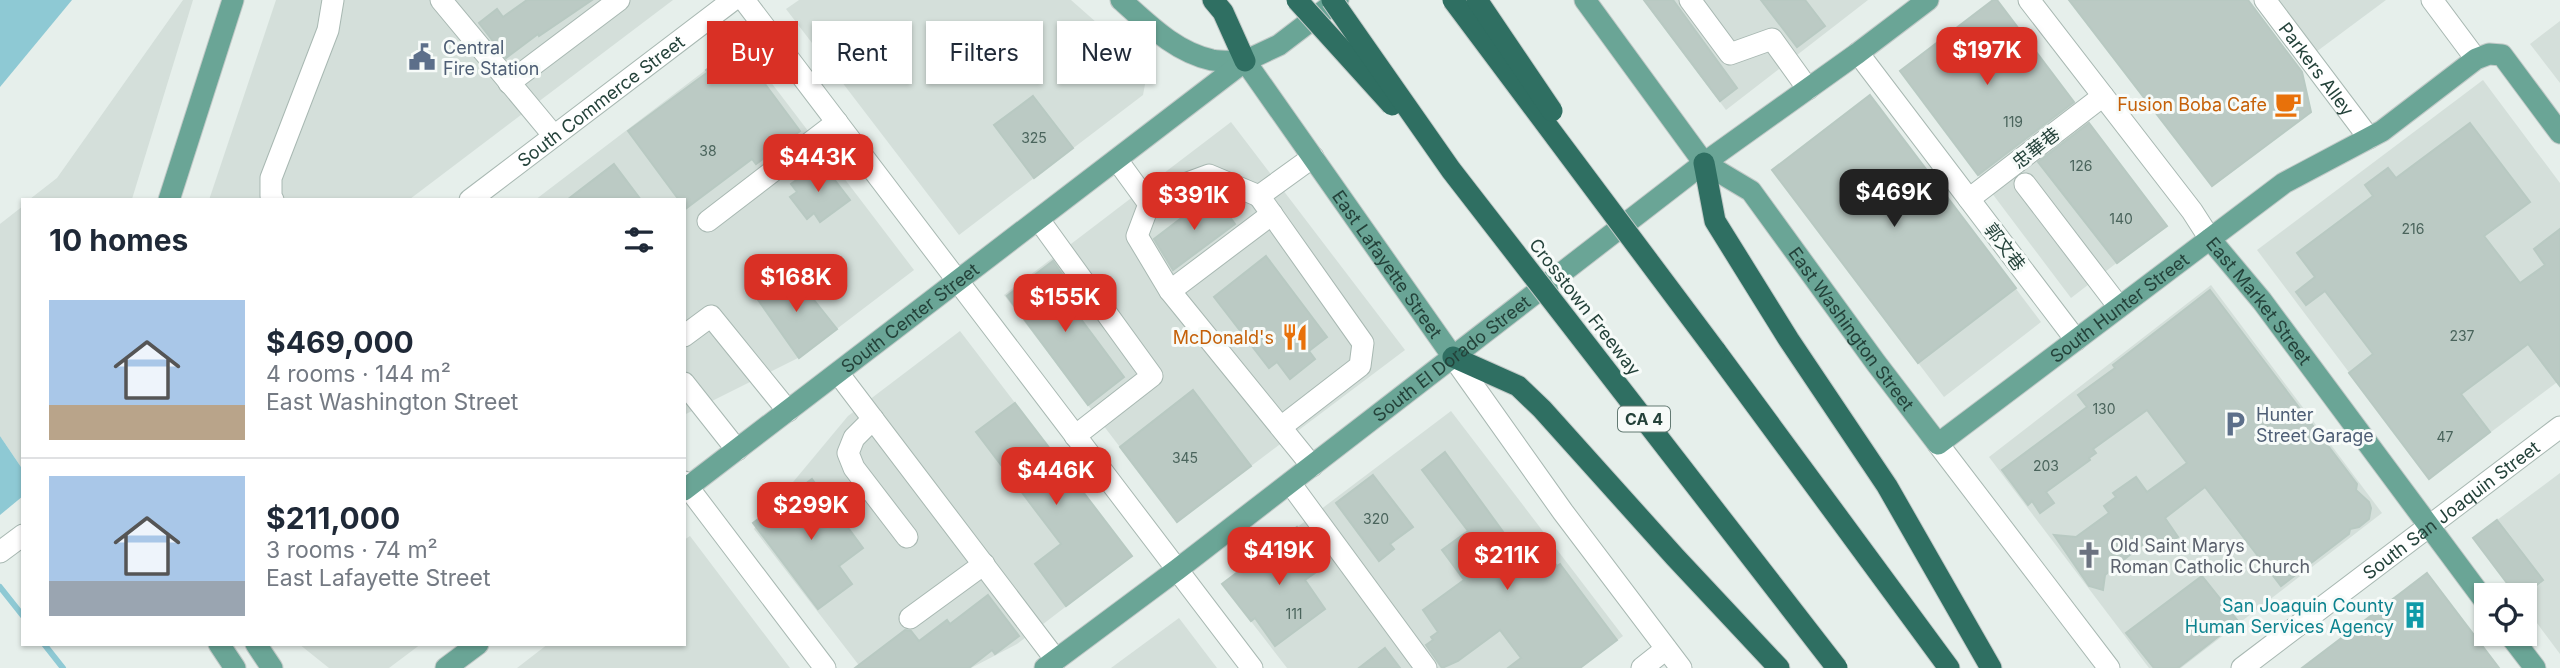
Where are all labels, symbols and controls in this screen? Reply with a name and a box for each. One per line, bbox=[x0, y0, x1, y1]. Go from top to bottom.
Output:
street label: Parkers Alley bbox=[2275, 18, 2359, 119]
chip: Buy bbox=[707, 21, 798, 84]
chip: Rent bbox=[812, 21, 912, 84]
chip: Filters bbox=[926, 21, 1043, 84]
chip: New bbox=[1057, 21, 1156, 84]
pin: $197K bbox=[1938, 28, 2036, 87]
street label: South Commerce Street bbox=[513, 31, 688, 171]
text: $197K bbox=[1952, 36, 2022, 64]
place label: Central Fire Station bbox=[443, 37, 539, 79]
public building icon: Central Fire Station bbox=[407, 42, 437, 72]
cafe icon: Fusion Boba Cafe bbox=[2273, 89, 2303, 119]
place label: Fusion Boba Cafe bbox=[2117, 94, 2267, 115]
house number: 119 bbox=[2003, 113, 2023, 130]
street label: 忠華巷 bbox=[2008, 123, 2064, 173]
house number: 325 bbox=[1021, 129, 1047, 146]
pin: $443K bbox=[769, 134, 867, 194]
house number: 38 bbox=[699, 142, 717, 159]
text: $443K bbox=[779, 143, 857, 171]
house number: 126 bbox=[2070, 157, 2092, 174]
pin: $469K bbox=[1845, 170, 1943, 229]
pin: $391K bbox=[1145, 173, 1243, 232]
text: $469K bbox=[1855, 178, 1933, 206]
text: $391K bbox=[1158, 181, 1230, 209]
street label: East Lafayette Street bbox=[1328, 186, 1447, 342]
house number: 140 bbox=[2109, 210, 2133, 227]
street label: 郭文巷 bbox=[1980, 219, 2030, 275]
house number: 216 bbox=[2402, 220, 2424, 237]
icon: filters bbox=[620, 221, 658, 259]
text: 10 homes bbox=[49, 222, 188, 258]
street label: East Market Street bbox=[2202, 233, 2316, 369]
street label: Crosstown Freeway bbox=[1525, 234, 1645, 380]
street label: East Washington Street bbox=[1785, 243, 1919, 414]
street label: South Hunter Street bbox=[2046, 248, 2193, 366]
pin: $168K bbox=[747, 254, 845, 314]
street label: South Center Street bbox=[837, 258, 983, 377]
text: $168K bbox=[760, 263, 832, 291]
pin: $155K bbox=[1016, 274, 1114, 334]
text: $155K bbox=[1030, 283, 1100, 311]
street label: South El Dorado Street bbox=[1368, 291, 1534, 425]
restaurant icon: McDonald's bbox=[1280, 322, 1310, 352]
text: $469,000 bbox=[266, 324, 414, 360]
place label: McDonald's bbox=[1173, 327, 1274, 348]
house number: 237 bbox=[2449, 327, 2475, 344]
icon: home bbox=[105, 328, 189, 412]
text: 4 rooms · 144 m² bbox=[266, 360, 451, 388]
text: East Washington Street bbox=[266, 388, 518, 416]
house number: 130 bbox=[2092, 400, 2116, 417]
place label: Hunter Street Garage bbox=[2256, 404, 2374, 446]
road number: CA 4 bbox=[1618, 406, 1670, 432]
parking icon: Hunter Street Garage bbox=[2220, 409, 2250, 439]
house number: 47 bbox=[2437, 428, 2454, 445]
street label: South San Joaquin Street bbox=[2358, 436, 2543, 583]
pin: $446K bbox=[1007, 448, 1105, 507]
house number: 345 bbox=[1172, 449, 1198, 466]
text: $446K bbox=[1017, 456, 1095, 484]
house number: 203 bbox=[2033, 457, 2059, 474]
pin: $299K bbox=[762, 482, 860, 542]
text: $299K bbox=[773, 491, 849, 519]
text: $211,000 bbox=[266, 500, 400, 536]
icon: home bbox=[105, 504, 189, 588]
house number: 320 bbox=[1363, 510, 1389, 527]
pin: $419K bbox=[1230, 528, 1328, 587]
pin: $211K bbox=[1458, 532, 1556, 592]
place label: Old Saint Marys Roman Catholic Church bbox=[2110, 535, 2310, 577]
text: 3 rooms · 74 m² bbox=[266, 536, 438, 564]
text: $419K bbox=[1243, 536, 1315, 564]
church icon: Old Saint Marys Roman Catholic Church bbox=[2074, 540, 2104, 570]
text: $211K bbox=[1474, 541, 1540, 569]
text: East Lafayette Street bbox=[266, 564, 490, 592]
map controls bbox=[2474, 583, 2537, 646]
button: locate bbox=[2474, 583, 2537, 646]
place label: San Joaquin County Human Services Agency bbox=[2185, 595, 2394, 637]
building icon: San Joaquin County Human Services Agency bbox=[2400, 600, 2430, 630]
house number: 111 bbox=[1285, 605, 1303, 622]

